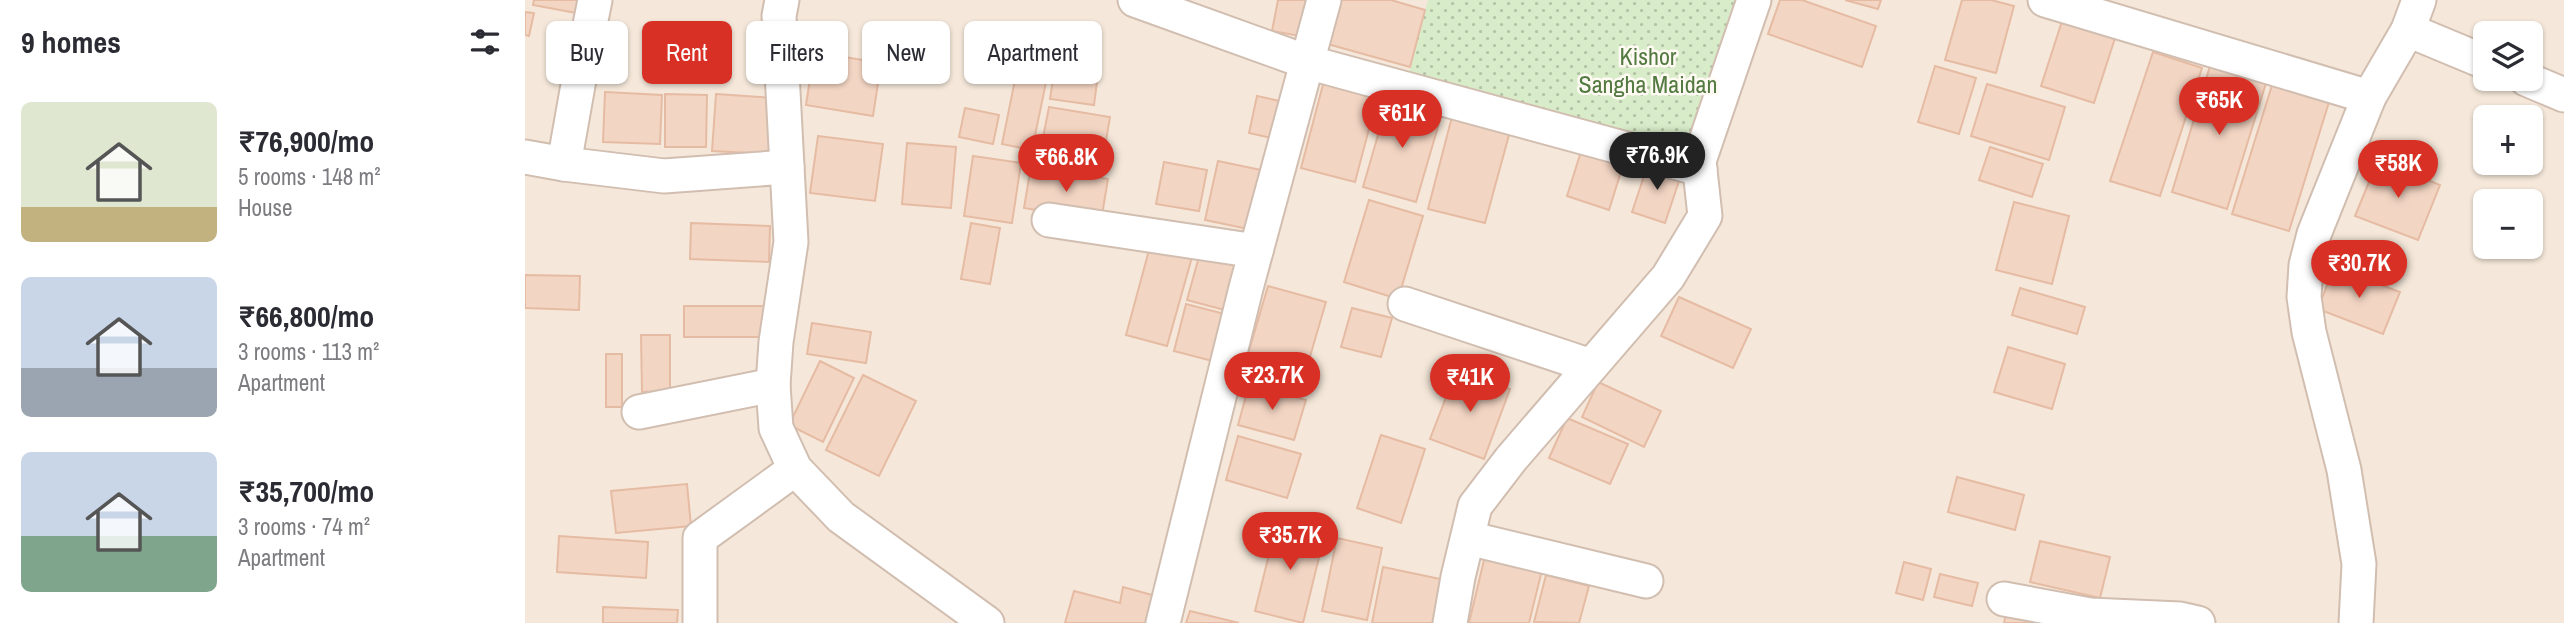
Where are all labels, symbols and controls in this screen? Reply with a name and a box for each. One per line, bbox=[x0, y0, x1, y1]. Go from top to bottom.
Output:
chip: Buy bbox=[546, 21, 628, 84]
chip: Rent bbox=[642, 21, 732, 84]
chip: Filters bbox=[746, 21, 848, 84]
chip: New bbox=[862, 21, 950, 84]
chip: Apartment bbox=[964, 21, 1102, 84]
map controls bbox=[2473, 21, 2543, 259]
button: layers bbox=[2473, 21, 2543, 91]
text: 9 homes bbox=[21, 22, 121, 62]
icon: filters bbox=[466, 23, 504, 61]
park label: Kishor Sangha Maidan bbox=[1579, 40, 1717, 100]
pin: ₹65K bbox=[2178, 78, 2260, 137]
text: ₹65K bbox=[2195, 84, 2243, 115]
pin: ₹61K bbox=[1361, 90, 1443, 150]
text: ₹61K bbox=[1378, 97, 1426, 128]
button: + bbox=[2473, 105, 2543, 175]
text: ₹76,900/mo bbox=[238, 121, 374, 161]
icon: home bbox=[77, 130, 161, 214]
pin: ₹76.9K bbox=[1600, 132, 1714, 192]
pin: ₹66.8K bbox=[1009, 134, 1123, 194]
text: ₹76.9K bbox=[1625, 139, 1689, 170]
pin: ₹58K bbox=[2357, 140, 2439, 200]
text: ₹66.8K bbox=[1034, 141, 1098, 172]
text: ₹58K bbox=[2374, 147, 2422, 178]
text: 5 rooms · 148 m² bbox=[238, 161, 381, 192]
button: − bbox=[2473, 189, 2543, 259]
text: House bbox=[238, 192, 293, 223]
pin: ₹30.7K bbox=[2302, 240, 2416, 300]
text: ₹30.7K bbox=[2327, 247, 2391, 278]
text: ₹66,800/mo bbox=[238, 296, 374, 336]
icon: home bbox=[77, 305, 161, 389]
text: 3 rooms · 113 m² bbox=[238, 336, 379, 367]
pin: ₹23.7K bbox=[1215, 352, 1329, 412]
pin: ₹41K bbox=[1429, 354, 1511, 414]
text: ₹23.7K bbox=[1240, 359, 1304, 390]
text: ₹41K bbox=[1446, 361, 1494, 392]
text: Apartment bbox=[238, 367, 325, 398]
text: ₹35,700/mo bbox=[238, 471, 374, 511]
icon: home bbox=[77, 480, 161, 564]
text: 3 rooms · 74 m² bbox=[238, 511, 370, 542]
pin: ₹35.7K bbox=[1233, 512, 1347, 572]
text: ₹35.7K bbox=[1258, 519, 1322, 550]
text: Apartment bbox=[238, 542, 325, 573]

